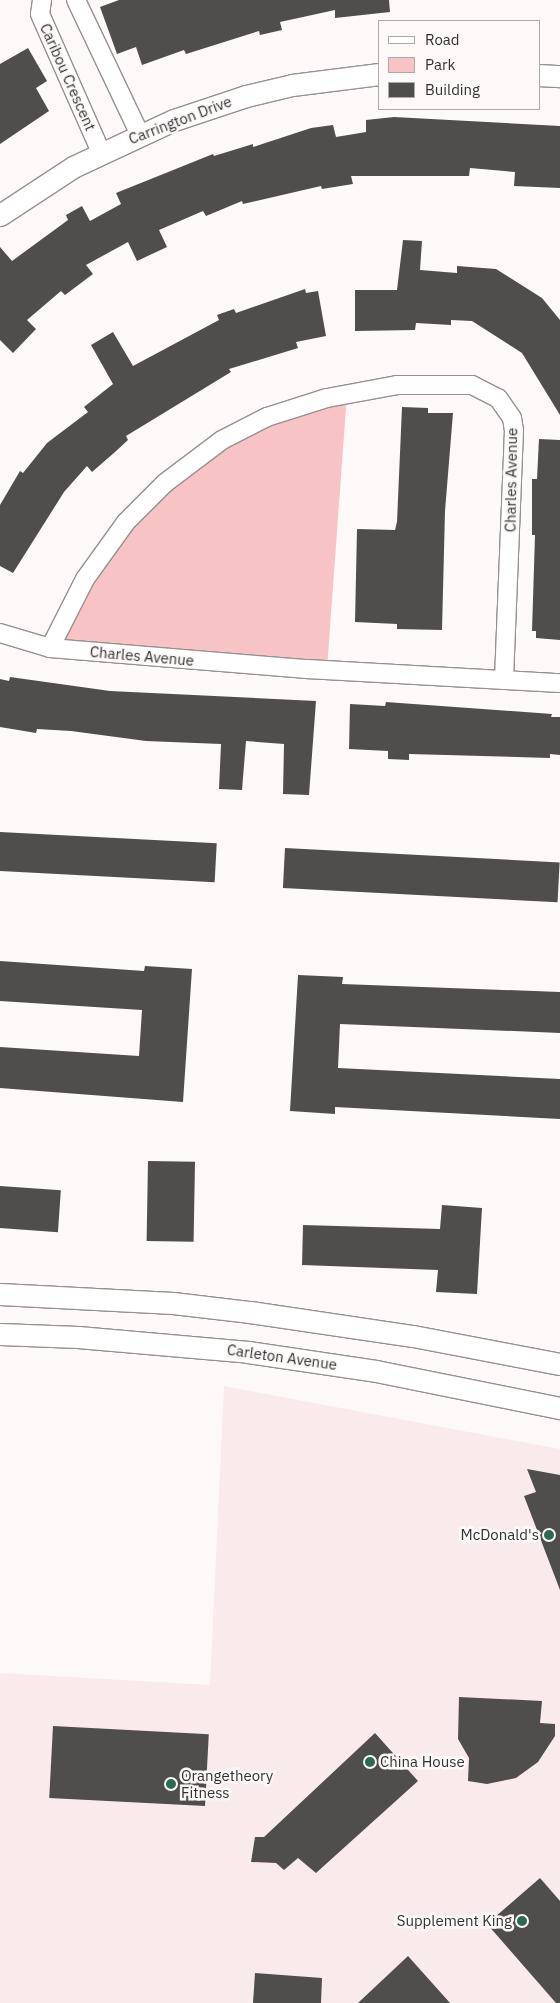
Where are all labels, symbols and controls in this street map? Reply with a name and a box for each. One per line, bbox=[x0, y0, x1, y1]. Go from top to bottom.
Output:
legend bbox=[378, 20, 540, 110]
street label: Caribou Crescent bbox=[36, 21, 100, 133]
text: Road bbox=[425, 30, 460, 49]
text: Park bbox=[425, 55, 455, 74]
text: Building bbox=[425, 80, 480, 99]
street label: Carrington Drive bbox=[126, 92, 234, 148]
street label: Charles Avenue bbox=[501, 428, 521, 532]
street label: Charles Avenue bbox=[89, 642, 195, 670]
street label: Carleton Avenue bbox=[226, 1340, 338, 1374]
place label: McDonald's bbox=[461, 1526, 539, 1544]
marker: McDonald's bbox=[543, 1529, 555, 1541]
place label: China House bbox=[380, 1753, 465, 1771]
marker: China House bbox=[364, 1756, 376, 1768]
place label: Orangetheory Fitness bbox=[181, 1766, 273, 1801]
marker: Orangetheory Fitness bbox=[165, 1778, 177, 1790]
place label: Supplement King bbox=[397, 1912, 512, 1930]
marker: Supplement King bbox=[516, 1915, 528, 1927]

